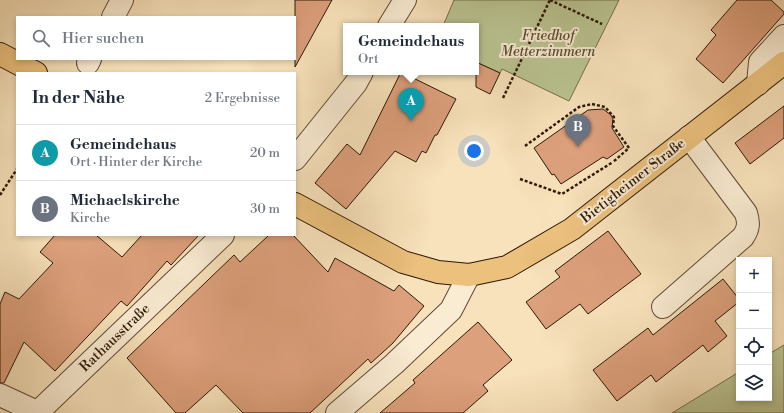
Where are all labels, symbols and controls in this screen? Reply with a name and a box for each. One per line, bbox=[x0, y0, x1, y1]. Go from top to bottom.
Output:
search box bbox=[16, 16, 296, 60]
popup bbox=[343, 23, 479, 75]
icon: search bbox=[30, 27, 52, 49]
park label: Friedhof Metterzimmern bbox=[501, 27, 596, 61]
text: Hier suchen bbox=[62, 29, 144, 48]
text: Gemeindehaus bbox=[358, 32, 464, 51]
text: Ort bbox=[358, 51, 379, 67]
text: In der Nähe bbox=[32, 87, 125, 109]
pin: A bbox=[398, 88, 424, 121]
text: 2 Ergebnisse bbox=[205, 90, 280, 106]
pin: B bbox=[565, 114, 591, 147]
text: Gemeindehaus bbox=[70, 135, 176, 154]
street label: Bietigheimer Straße bbox=[576, 135, 689, 228]
your location bbox=[464, 141, 484, 161]
text: A bbox=[40, 145, 50, 161]
text: 20 m bbox=[250, 145, 280, 161]
text: Ort · Hinter der Kirche bbox=[70, 154, 202, 170]
text: Michaelskirche bbox=[70, 191, 180, 210]
text: B bbox=[40, 201, 50, 217]
text: 30 m bbox=[250, 201, 280, 217]
text: Kirche bbox=[70, 210, 110, 226]
map controls bbox=[736, 257, 772, 401]
button: + bbox=[736, 257, 772, 293]
button: − bbox=[736, 293, 772, 329]
street label: Rathausstraße bbox=[76, 300, 154, 376]
button: locate bbox=[736, 329, 772, 365]
button: layers bbox=[736, 365, 772, 401]

